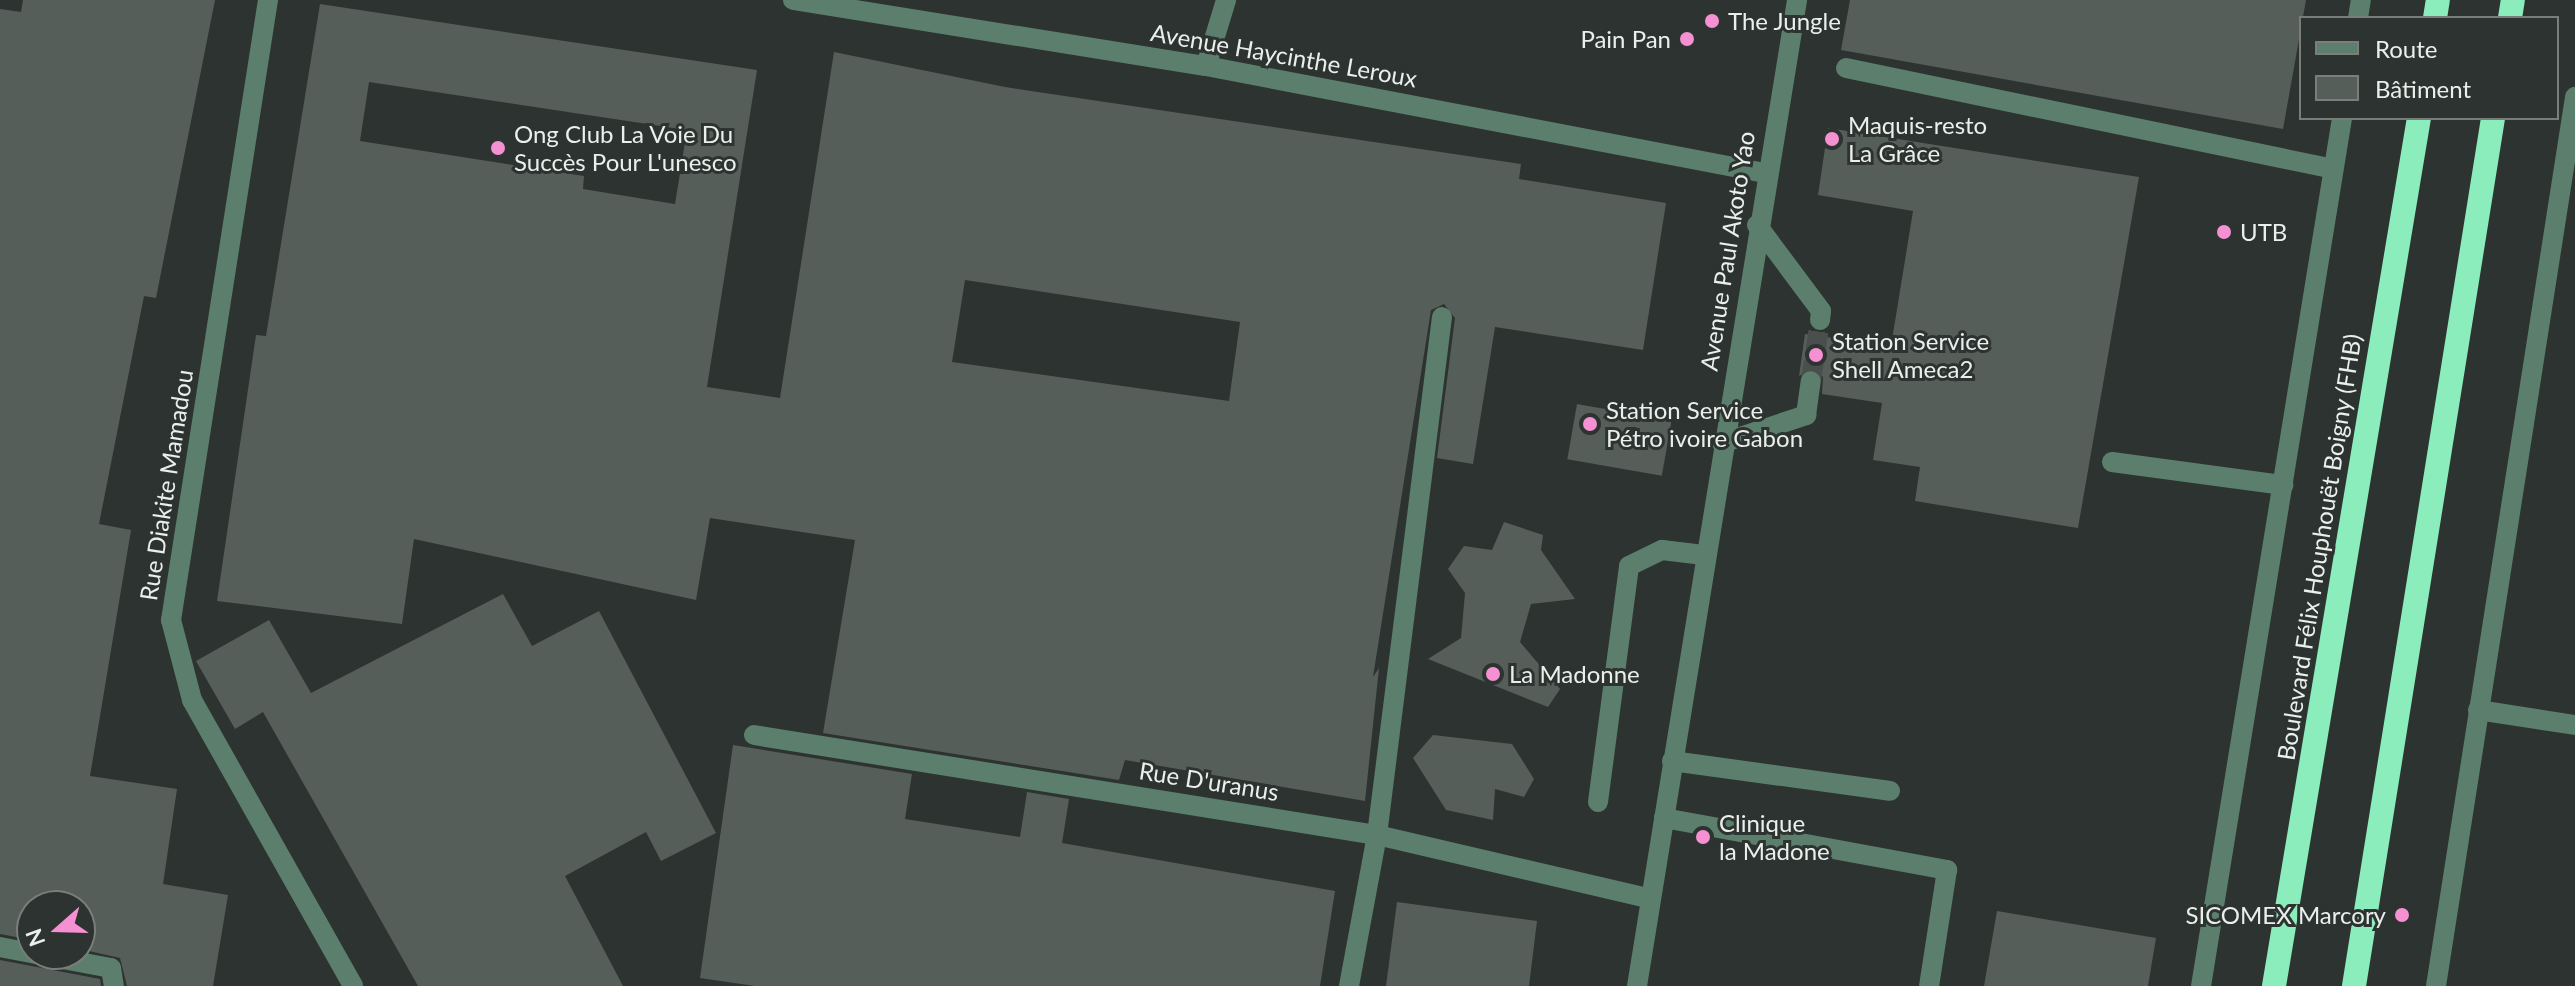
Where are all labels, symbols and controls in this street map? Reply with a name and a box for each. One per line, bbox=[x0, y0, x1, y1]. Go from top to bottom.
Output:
place label: The Jungle bbox=[1728, 7, 1842, 35]
marker: The Jungle bbox=[1703, 12, 1721, 30]
legend bbox=[2299, 16, 2559, 120]
street label: Avenue Haycinthe Leroux bbox=[1149, 17, 1419, 93]
place label: Pain Pan bbox=[1580, 25, 1671, 53]
marker: Pain Pan bbox=[1678, 30, 1696, 48]
text: Route bbox=[2375, 34, 2437, 63]
text: Bâtiment bbox=[2375, 74, 2471, 103]
place label: Maquis-resto La Grâce bbox=[1848, 111, 1987, 167]
place label: Ong Club La Voie Du Succès Pour L'unesco bbox=[514, 120, 737, 176]
street label: Avenue Paul Akoto Yao bbox=[1694, 128, 1760, 374]
marker: Maquis-resto La Grâce bbox=[1823, 130, 1841, 148]
marker: Ong Club La Voie Du Succès Pour L'unesco bbox=[489, 139, 507, 157]
place label: UTB bbox=[2240, 218, 2287, 246]
marker: UTB bbox=[2215, 223, 2233, 241]
place label: Station Service Shell Ameca2 bbox=[1832, 327, 1989, 383]
street label: Boulevard Félix Houphouët Boigny (FHB) bbox=[2271, 331, 2367, 763]
marker: Station Service Shell Ameca2 bbox=[1807, 346, 1825, 364]
street label: Rue Diakite Mamadou bbox=[133, 367, 199, 603]
place label: Station Service Pétro ivoire Gabon bbox=[1606, 396, 1803, 452]
marker: Station Service Pétro ivoire Gabon bbox=[1581, 415, 1599, 433]
place label: La Madonne bbox=[1509, 660, 1640, 688]
marker: La Madonne bbox=[1484, 665, 1502, 683]
street label: Rue D'uranus bbox=[1137, 756, 1281, 806]
place label: Clinique la Madone bbox=[1719, 809, 1830, 865]
marker: Clinique la Madone bbox=[1694, 828, 1712, 846]
north arrow bbox=[16, 890, 96, 970]
place label: SICOMEX Marcory bbox=[2185, 901, 2386, 929]
marker: SICOMEX Marcory bbox=[2393, 906, 2411, 924]
text: N bbox=[19, 925, 50, 950]

